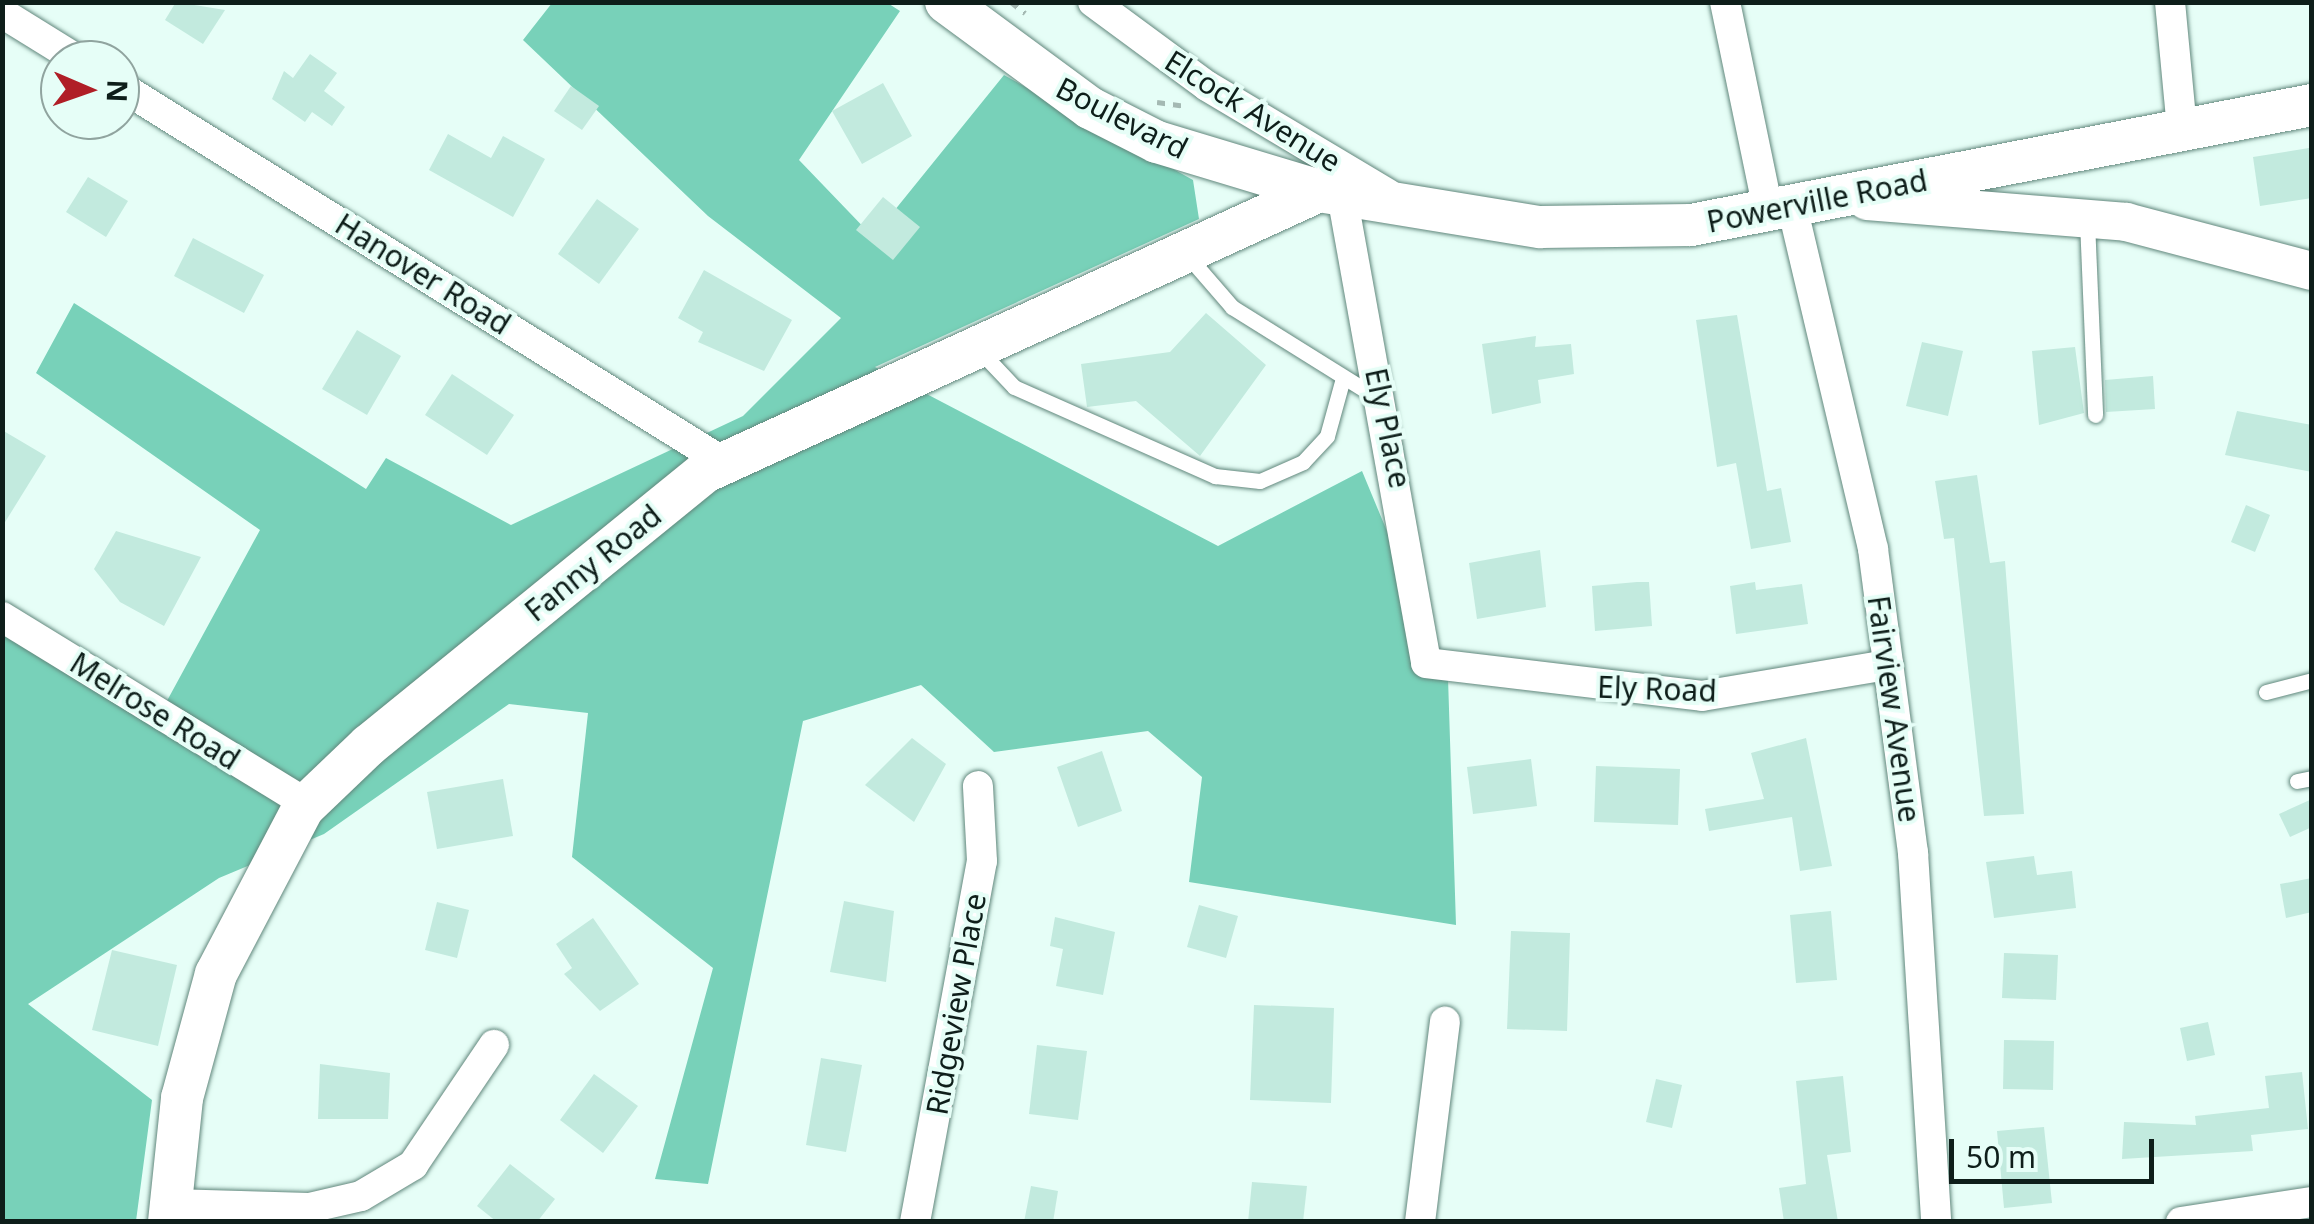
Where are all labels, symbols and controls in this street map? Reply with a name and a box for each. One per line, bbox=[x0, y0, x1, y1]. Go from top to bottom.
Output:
north arrow bbox=[40, 40, 140, 140]
street label: Elcock Avenue bbox=[1158, 43, 1348, 179]
street label: Boulevard bbox=[1050, 70, 1194, 166]
text: N bbox=[99, 79, 137, 103]
street label: Powerville Road bbox=[1704, 162, 1930, 240]
street label: Hanover Road bbox=[329, 206, 517, 342]
street label: Ely Place bbox=[1358, 365, 1418, 491]
street label: Fanny Road bbox=[518, 497, 668, 629]
street label: Fairview Avenue bbox=[1860, 593, 1928, 825]
street label: Melrose Road bbox=[64, 645, 246, 777]
street label: Ely Road bbox=[1597, 669, 1717, 709]
street label: Ridgeview Place bbox=[919, 890, 993, 1118]
scale bar bbox=[1954, 1119, 2159, 1181]
text: 50 m bbox=[1966, 1136, 2036, 1177]

